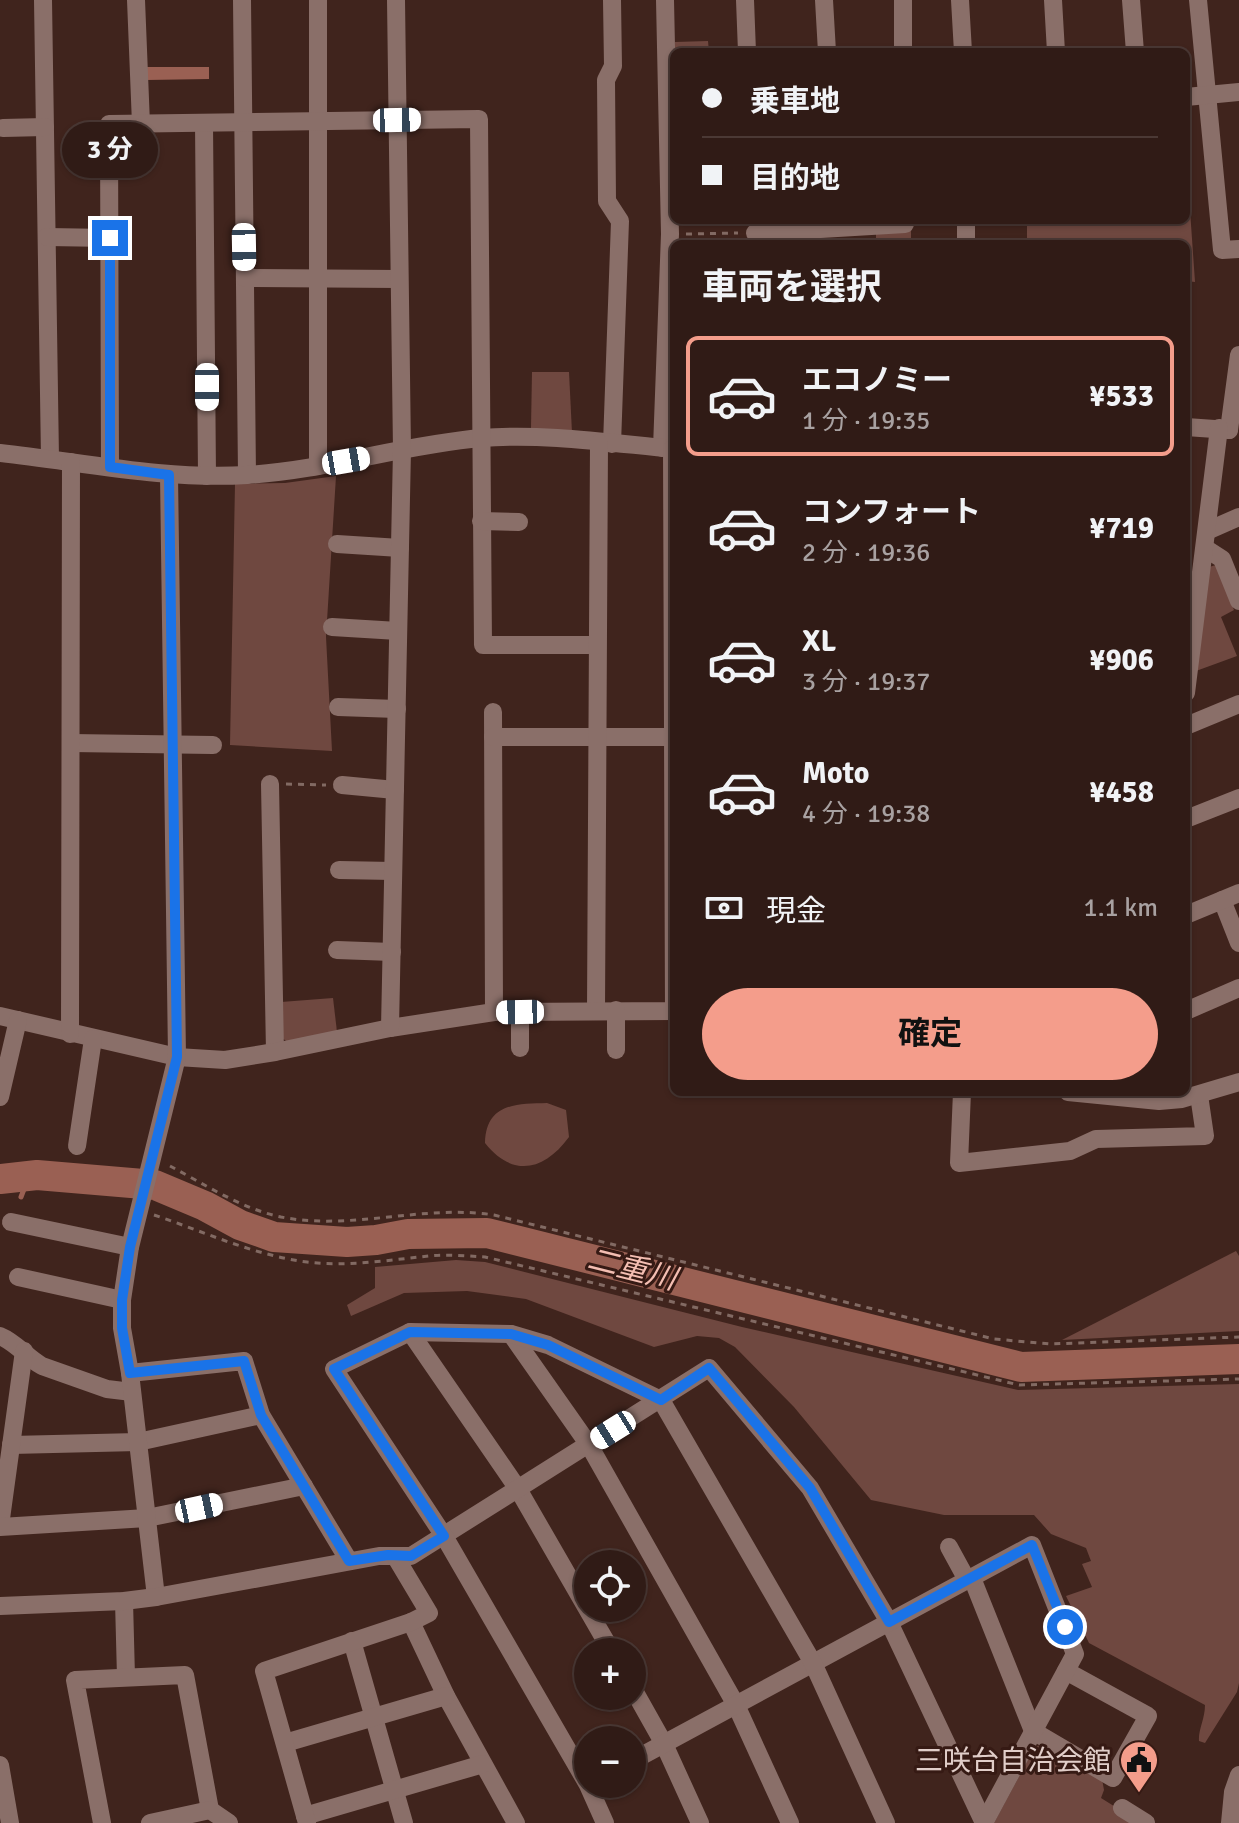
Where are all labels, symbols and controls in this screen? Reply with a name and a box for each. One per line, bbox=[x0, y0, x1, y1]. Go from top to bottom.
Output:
text: 乗車地 bbox=[750, 83, 840, 120]
car bbox=[373, 108, 421, 132]
callout: 3 分 bbox=[62, 122, 158, 178]
text: 3 分 bbox=[87, 134, 133, 166]
text: 目的地 bbox=[750, 160, 840, 197]
route end bbox=[92, 220, 128, 256]
car bbox=[232, 223, 256, 271]
text: 車両を選択 bbox=[702, 265, 882, 310]
icon: car bbox=[706, 360, 778, 432]
text: エコノミー bbox=[802, 362, 952, 399]
car bbox=[195, 363, 219, 411]
text: ¥533 bbox=[1089, 378, 1154, 415]
text: 1 分 · 19:35 bbox=[802, 405, 930, 437]
car bbox=[320, 445, 372, 477]
icon: car bbox=[706, 492, 778, 564]
text: コンフォート bbox=[802, 494, 981, 531]
text: ¥719 bbox=[1089, 510, 1154, 547]
text: 2 分 · 19:36 bbox=[802, 537, 930, 569]
text: XL bbox=[802, 623, 836, 660]
icon: car bbox=[706, 624, 778, 696]
text: ¥906 bbox=[1089, 642, 1154, 679]
text: 3 分 · 19:37 bbox=[802, 666, 930, 698]
text: Moto bbox=[802, 755, 869, 792]
icon: car bbox=[706, 756, 778, 828]
text: ¥458 bbox=[1089, 774, 1154, 811]
text: 4 分 · 19:38 bbox=[802, 798, 930, 830]
icon: cash bbox=[702, 886, 746, 930]
text: 1.1 km bbox=[1084, 892, 1158, 924]
text: 現金 bbox=[766, 893, 826, 930]
button: 確定 bbox=[702, 988, 1158, 1080]
car bbox=[496, 1000, 544, 1024]
water label: 二重川 bbox=[584, 1241, 683, 1299]
car bbox=[586, 1407, 640, 1453]
car bbox=[173, 1491, 225, 1525]
map controls bbox=[574, 1550, 646, 1798]
button: locate bbox=[574, 1550, 646, 1622]
route start bbox=[1047, 1609, 1083, 1645]
button: + bbox=[574, 1638, 646, 1710]
button: − bbox=[574, 1726, 646, 1798]
public building icon: 三咲台自治会館 bbox=[1118, 1739, 1160, 1794]
place label: 三咲台自治会館 bbox=[915, 1744, 1111, 1778]

